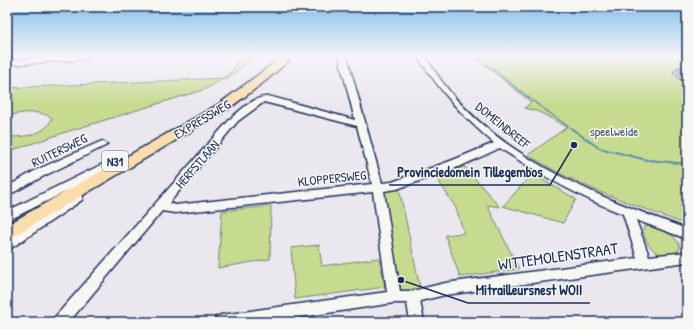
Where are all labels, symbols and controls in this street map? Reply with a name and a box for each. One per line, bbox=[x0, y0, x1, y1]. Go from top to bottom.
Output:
street label: EXPRESSWEG bbox=[170, 95, 234, 143]
street label: DOMEINDREEF bbox=[472, 97, 535, 153]
park label: speelweide bbox=[590, 122, 638, 140]
street label: RUITERSWEG bbox=[28, 128, 90, 171]
street label: HERFSTLAAN bbox=[171, 136, 223, 192]
road number: N31 bbox=[102, 151, 128, 171]
callout: Provinciedomein Tillegembos bbox=[389, 159, 550, 185]
text: Provinciedomein Tillegembos bbox=[397, 162, 543, 183]
street label: KLOPPERSWEG bbox=[297, 165, 368, 191]
street label: WITTEMOLENSTRAAT bbox=[497, 237, 620, 275]
callout: Mitrailleursnest WOII bbox=[468, 277, 590, 303]
text: Mitrailleursnest WOII bbox=[476, 280, 582, 299]

